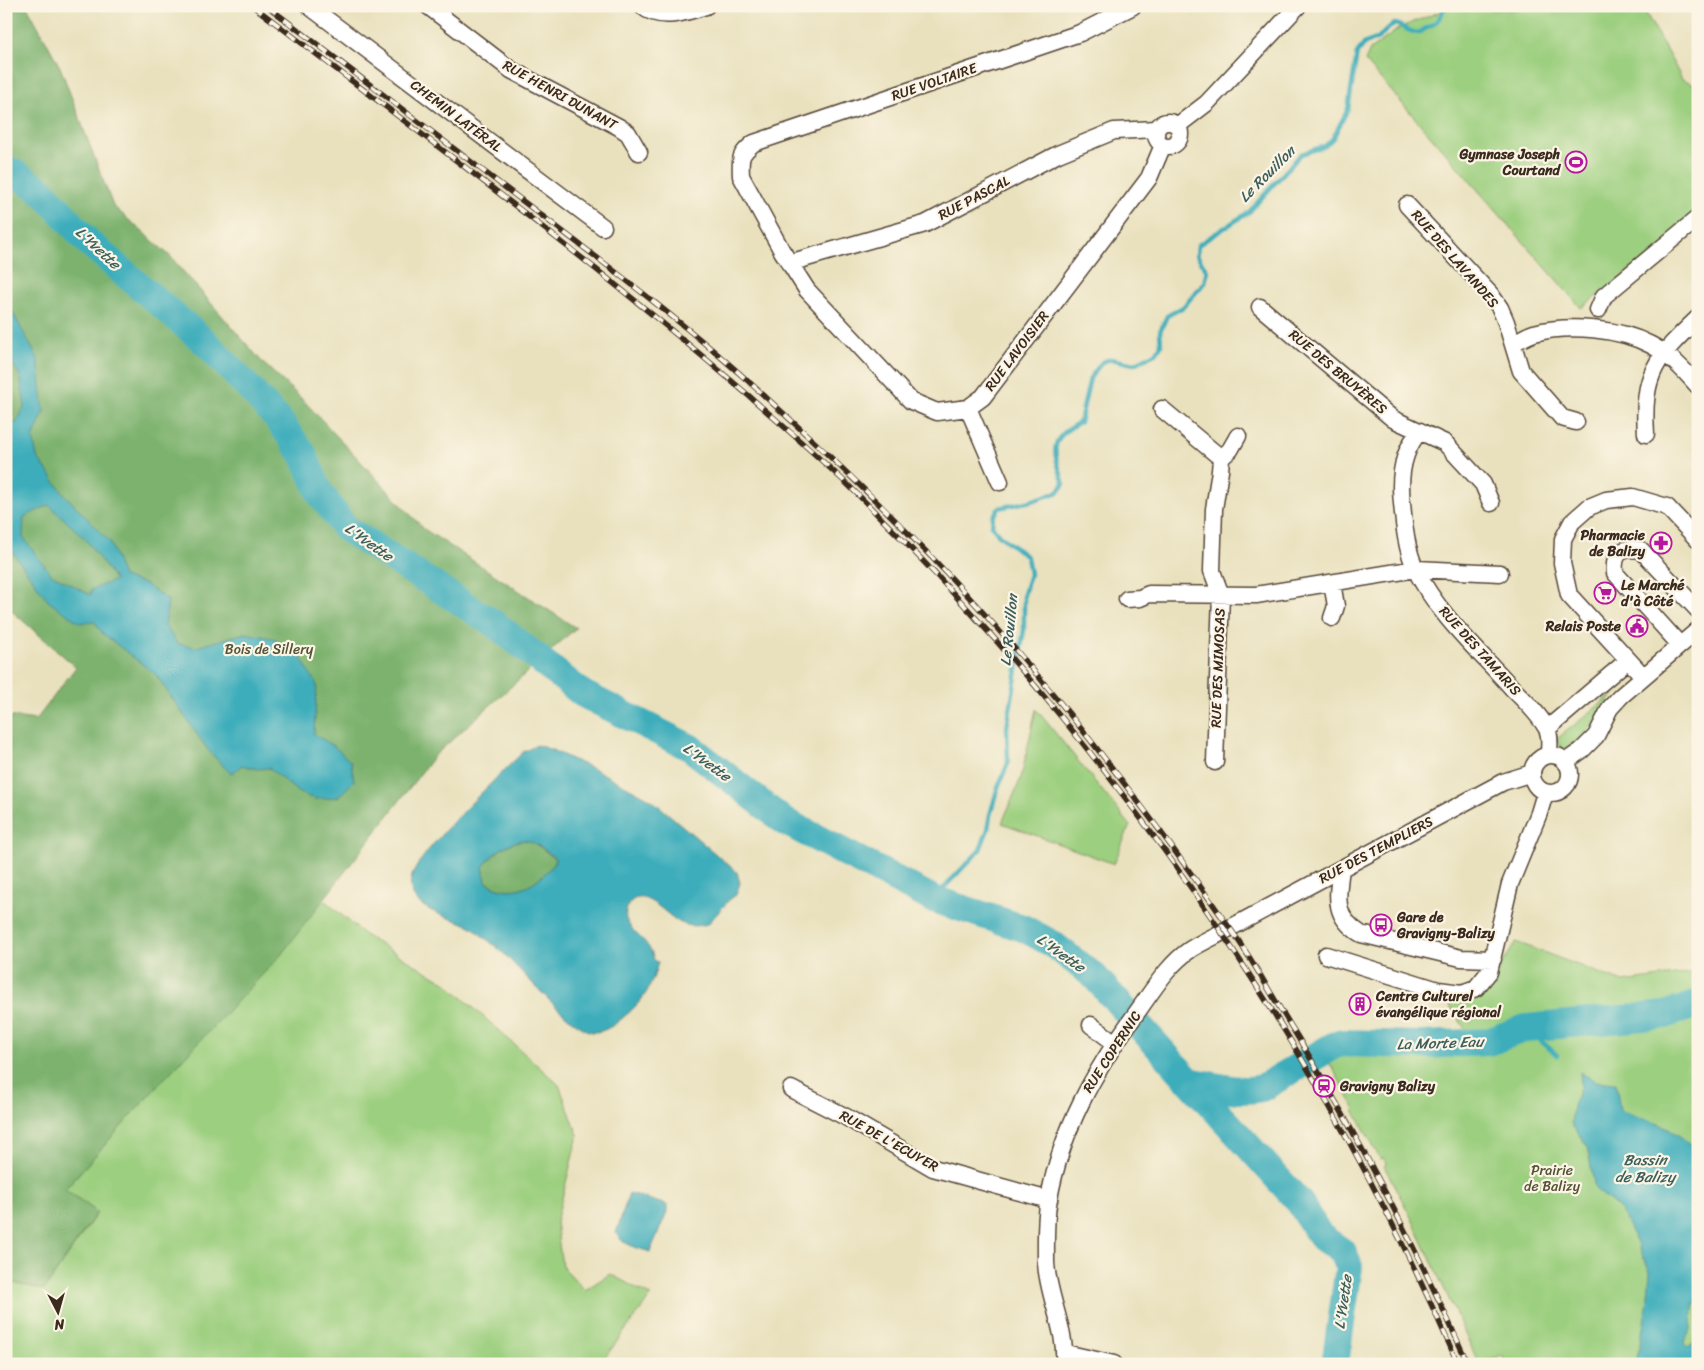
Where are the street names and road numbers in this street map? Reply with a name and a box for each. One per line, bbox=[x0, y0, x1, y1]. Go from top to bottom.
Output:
street label: RUE HENRI DUNANT bbox=[498, 53, 623, 138]
street label: RUE VOLTAIRE bbox=[888, 55, 981, 108]
street label: CHEMIN LATÉRAL bbox=[405, 73, 508, 159]
street label: RUE PASCAL bbox=[934, 168, 1015, 227]
street label: RUE DES LAVANDES bbox=[1405, 204, 1505, 314]
street label: RUE LAVOISIER bbox=[978, 305, 1056, 397]
street label: RUE DES BRUYÈRES bbox=[1283, 323, 1393, 421]
street label: RUE DES TAMARIS bbox=[1432, 600, 1528, 702]
street label: RUE DES MIMOSAS bbox=[1203, 607, 1233, 728]
street label: RUE DES TEMPLIERS bbox=[1314, 809, 1438, 891]
street label: RUE COPERNIC bbox=[1076, 1005, 1148, 1098]
street label: RUE DE L'ECUYER bbox=[835, 1103, 943, 1179]

